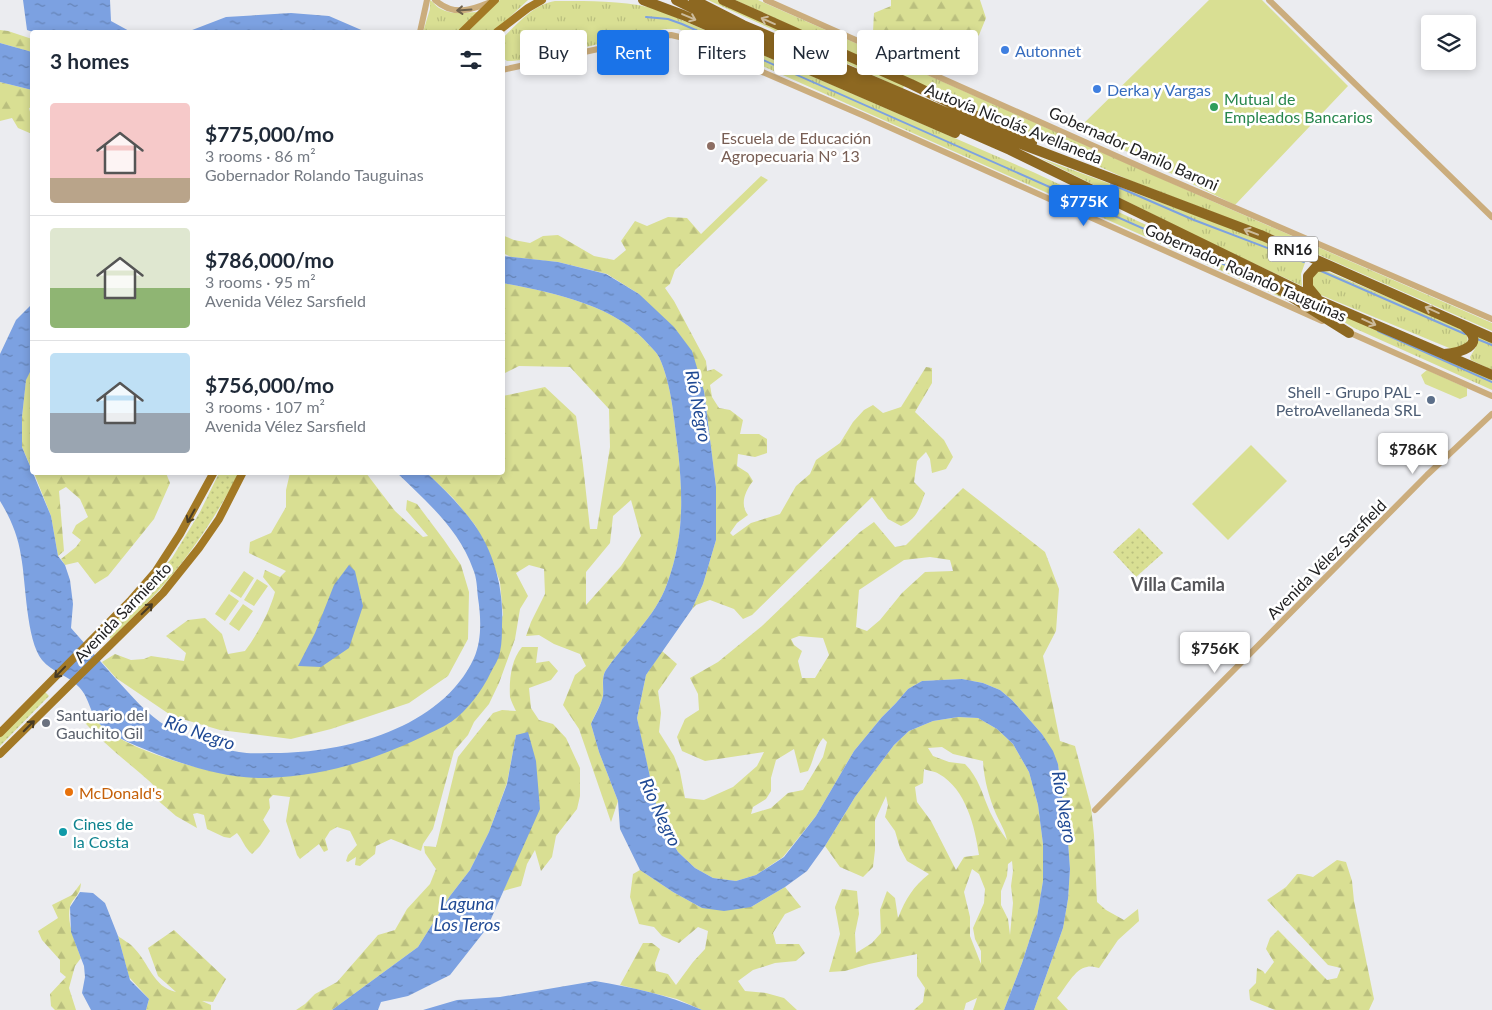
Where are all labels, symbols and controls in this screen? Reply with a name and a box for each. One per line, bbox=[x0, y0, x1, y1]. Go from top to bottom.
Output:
one-way arrow bbox=[456, 5, 472, 14]
one-way arrow bbox=[681, 13, 696, 23]
one-way arrow bbox=[761, 15, 776, 25]
map controls bbox=[1421, 15, 1476, 70]
button: layers bbox=[1421, 15, 1476, 70]
chip: Buy bbox=[520, 30, 587, 75]
chip: Rent bbox=[597, 30, 669, 75]
chip: Filters bbox=[679, 30, 764, 75]
chip: New bbox=[774, 30, 847, 75]
chip: Apartment bbox=[857, 30, 978, 75]
place label: Autonnet bbox=[1015, 41, 1082, 60]
marker: Autonnet bbox=[999, 44, 1011, 56]
icon: filters bbox=[457, 46, 485, 74]
text: 3 homes bbox=[50, 48, 129, 73]
street label: Autovía Nicolás Avellaneda bbox=[923, 79, 1105, 167]
place label: Derka y Vargas bbox=[1107, 80, 1211, 99]
marker: Derka y Vargas bbox=[1091, 83, 1103, 95]
place label: Mutual de Empleados Bancarios bbox=[1224, 89, 1373, 126]
marker: Mutual de Empleados Bancarios bbox=[1208, 101, 1220, 113]
street label: Gobernador Danilo Baroni bbox=[1046, 102, 1222, 194]
text: $775,000/mo bbox=[205, 121, 334, 146]
icon: home bbox=[90, 123, 150, 183]
place label: Escuela de Educación Agropecuaria N° 13 bbox=[721, 128, 871, 165]
marker: Escuela de Educación Agropecuaria N° 13 bbox=[705, 140, 717, 152]
text: 3 rooms · 86 m² bbox=[205, 146, 316, 165]
text: Gobernador Rolando Tauguinas bbox=[205, 165, 424, 184]
pin: $775K bbox=[1049, 184, 1119, 227]
text: $775K bbox=[1060, 191, 1108, 210]
street label: Gobernador Rolando Tauguinas bbox=[1142, 219, 1350, 325]
one-way arrow bbox=[1243, 226, 1258, 235]
road number: RN16 bbox=[1268, 236, 1318, 262]
text: $786,000/mo bbox=[205, 247, 334, 272]
icon: home bbox=[90, 248, 150, 308]
text: 3 rooms · 95 m² bbox=[205, 272, 316, 291]
text: Avenida Vélez Sarsfield bbox=[205, 291, 366, 310]
one-way arrow bbox=[1425, 305, 1440, 314]
one-way arrow bbox=[1361, 317, 1376, 327]
water label: Río Negro bbox=[681, 368, 717, 444]
text: $756,000/mo bbox=[205, 372, 334, 397]
icon: home bbox=[90, 373, 150, 433]
place label: Shell - Grupo PAL - PetroAvellaneda SRL bbox=[1276, 382, 1421, 419]
marker: Shell - Grupo PAL - PetroAvellaneda SRL bbox=[1425, 394, 1437, 406]
text: 3 rooms · 107 m² bbox=[205, 397, 325, 416]
text: Avenida Vélez Sarsfield bbox=[205, 416, 366, 435]
pin: $786K bbox=[1378, 432, 1448, 475]
text: $786K bbox=[1389, 439, 1437, 458]
street label: Avenida Vélez Sarsfield bbox=[1262, 495, 1390, 623]
one-way arrow bbox=[186, 508, 196, 523]
street label: Avenida Sarmiento bbox=[69, 558, 175, 666]
district label: Villa Camila bbox=[1130, 573, 1225, 595]
one-way arrow bbox=[140, 603, 153, 615]
pin: $756K bbox=[1180, 632, 1250, 674]
text: $756K bbox=[1191, 638, 1239, 657]
one-way arrow bbox=[54, 665, 66, 678]
place label: Santuario del Gauchito Gil bbox=[56, 705, 148, 742]
water label: Río Negro bbox=[162, 710, 238, 754]
marker: Santuario del Gauchito Gil bbox=[40, 717, 52, 729]
one-way arrow bbox=[23, 720, 35, 732]
water label: Río Negro bbox=[1048, 769, 1082, 845]
water label: Río Negro bbox=[636, 774, 686, 850]
place label: McDonald's bbox=[79, 783, 162, 802]
marker: McDonald's bbox=[63, 786, 75, 798]
place label: Cines de la Costa bbox=[73, 814, 133, 851]
marker: Cines de la Costa bbox=[57, 826, 69, 838]
water label: Laguna Los Teros bbox=[434, 892, 500, 935]

